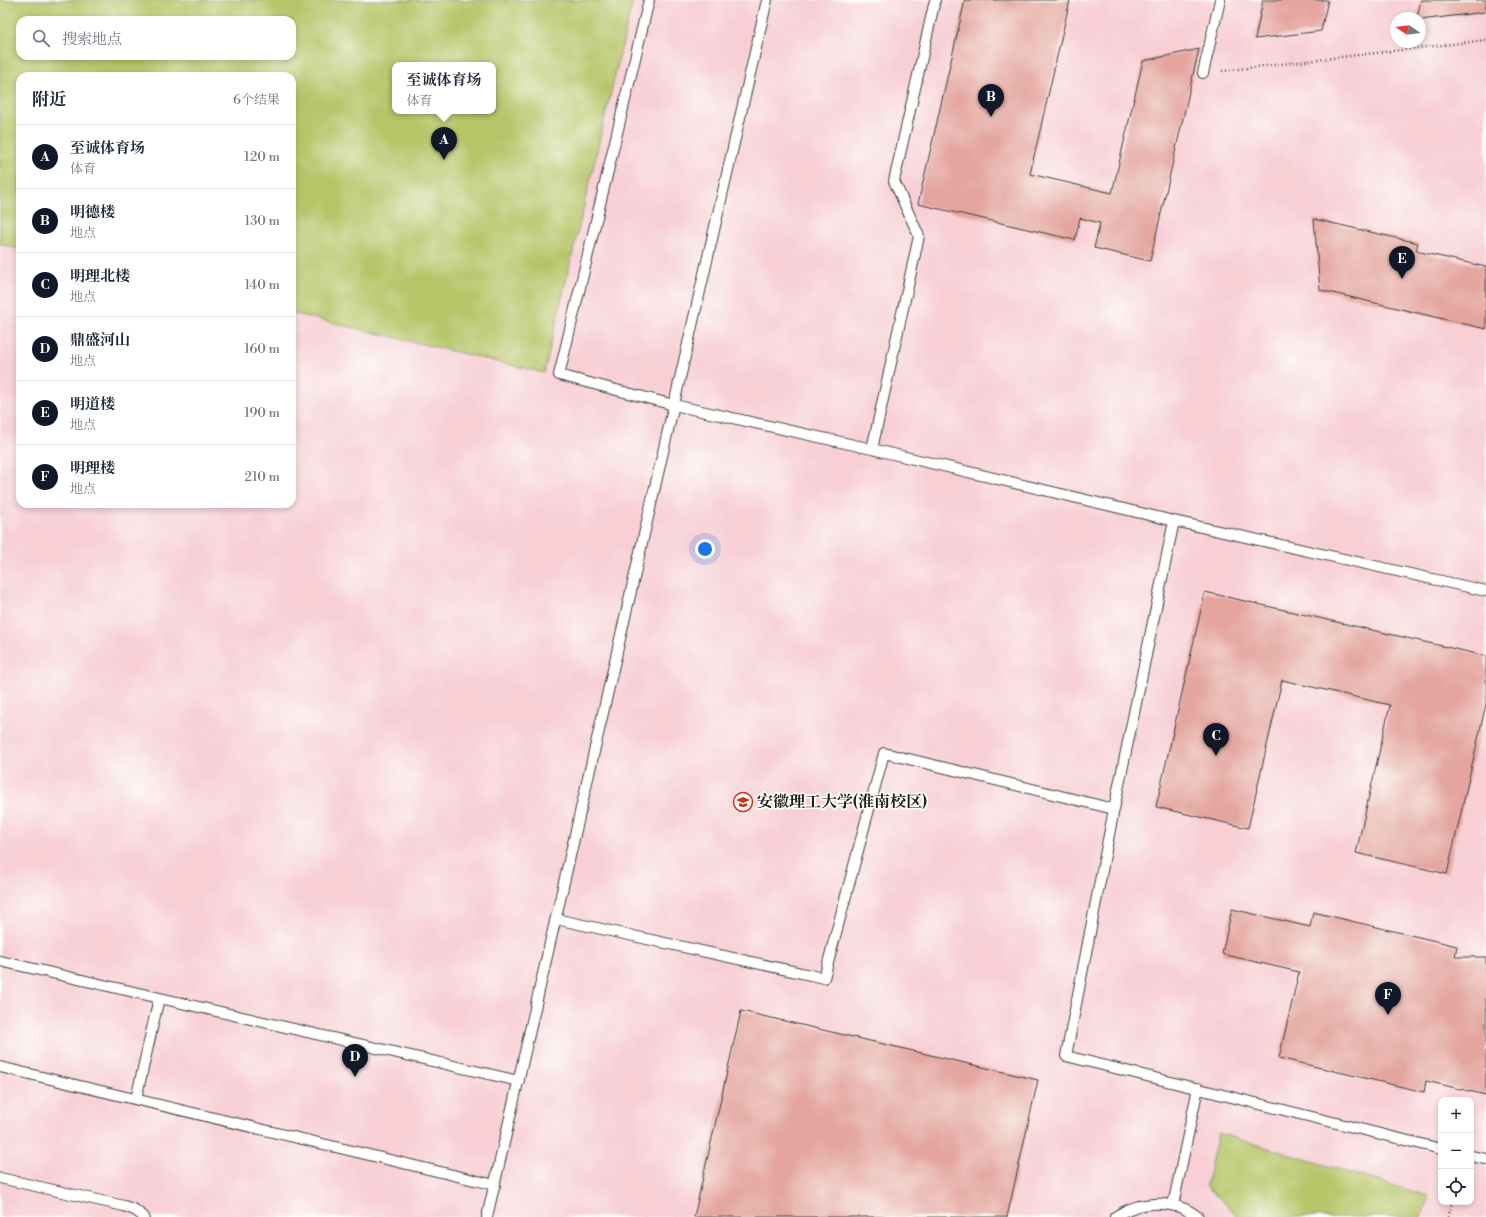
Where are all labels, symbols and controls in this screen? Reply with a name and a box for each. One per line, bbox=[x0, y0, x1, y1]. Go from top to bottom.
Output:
north arrow bbox=[1390, 12, 1426, 48]
search box bbox=[16, 16, 296, 60]
icon: search bbox=[30, 27, 52, 49]
text: 搜索地点 bbox=[62, 30, 122, 49]
popup bbox=[392, 62, 496, 114]
text: 至诚体育场 bbox=[406, 71, 482, 90]
pin: B bbox=[978, 84, 1004, 117]
text: 附近 bbox=[32, 89, 66, 111]
text: 6个结果 bbox=[233, 92, 280, 108]
text: 体育 bbox=[406, 93, 433, 109]
pin: A bbox=[431, 127, 457, 160]
text: 至诚体育场 bbox=[70, 139, 145, 158]
text: A bbox=[40, 149, 50, 165]
text: 120 m bbox=[244, 149, 280, 165]
text: 体育 bbox=[70, 161, 96, 177]
text: 明德楼 bbox=[70, 203, 115, 222]
text: B bbox=[40, 213, 50, 229]
text: 130 m bbox=[245, 213, 280, 229]
text: 地点 bbox=[70, 225, 96, 241]
pin: E bbox=[1389, 246, 1415, 279]
text: 明理北楼 bbox=[70, 267, 130, 286]
text: C bbox=[40, 277, 50, 293]
text: 140 m bbox=[244, 277, 280, 293]
text: 地点 bbox=[70, 289, 96, 305]
text: 鼎盛河山 bbox=[70, 331, 130, 350]
text: D bbox=[40, 341, 50, 357]
text: 160 m bbox=[244, 341, 280, 357]
text: 地点 bbox=[70, 353, 96, 369]
text: 明道楼 bbox=[70, 395, 115, 414]
text: E bbox=[40, 405, 50, 421]
text: 190 m bbox=[244, 405, 280, 421]
text: 地点 bbox=[70, 417, 96, 433]
text: 明理楼 bbox=[70, 459, 115, 478]
text: F bbox=[40, 469, 50, 485]
text: 210 m bbox=[245, 469, 280, 485]
text: 地点 bbox=[70, 481, 96, 497]
your location bbox=[695, 539, 715, 559]
pin: C bbox=[1203, 723, 1229, 756]
school or university icon: 安徽理工大学(淮南校区) bbox=[732, 791, 754, 813]
place label: 安徽理工大学(淮南校区) bbox=[757, 792, 927, 812]
pin: F bbox=[1375, 982, 1401, 1015]
pin: D bbox=[342, 1044, 368, 1077]
map controls bbox=[1438, 1097, 1474, 1205]
button: + bbox=[1438, 1097, 1474, 1133]
button: − bbox=[1438, 1133, 1474, 1169]
button: locate bbox=[1438, 1169, 1474, 1205]

